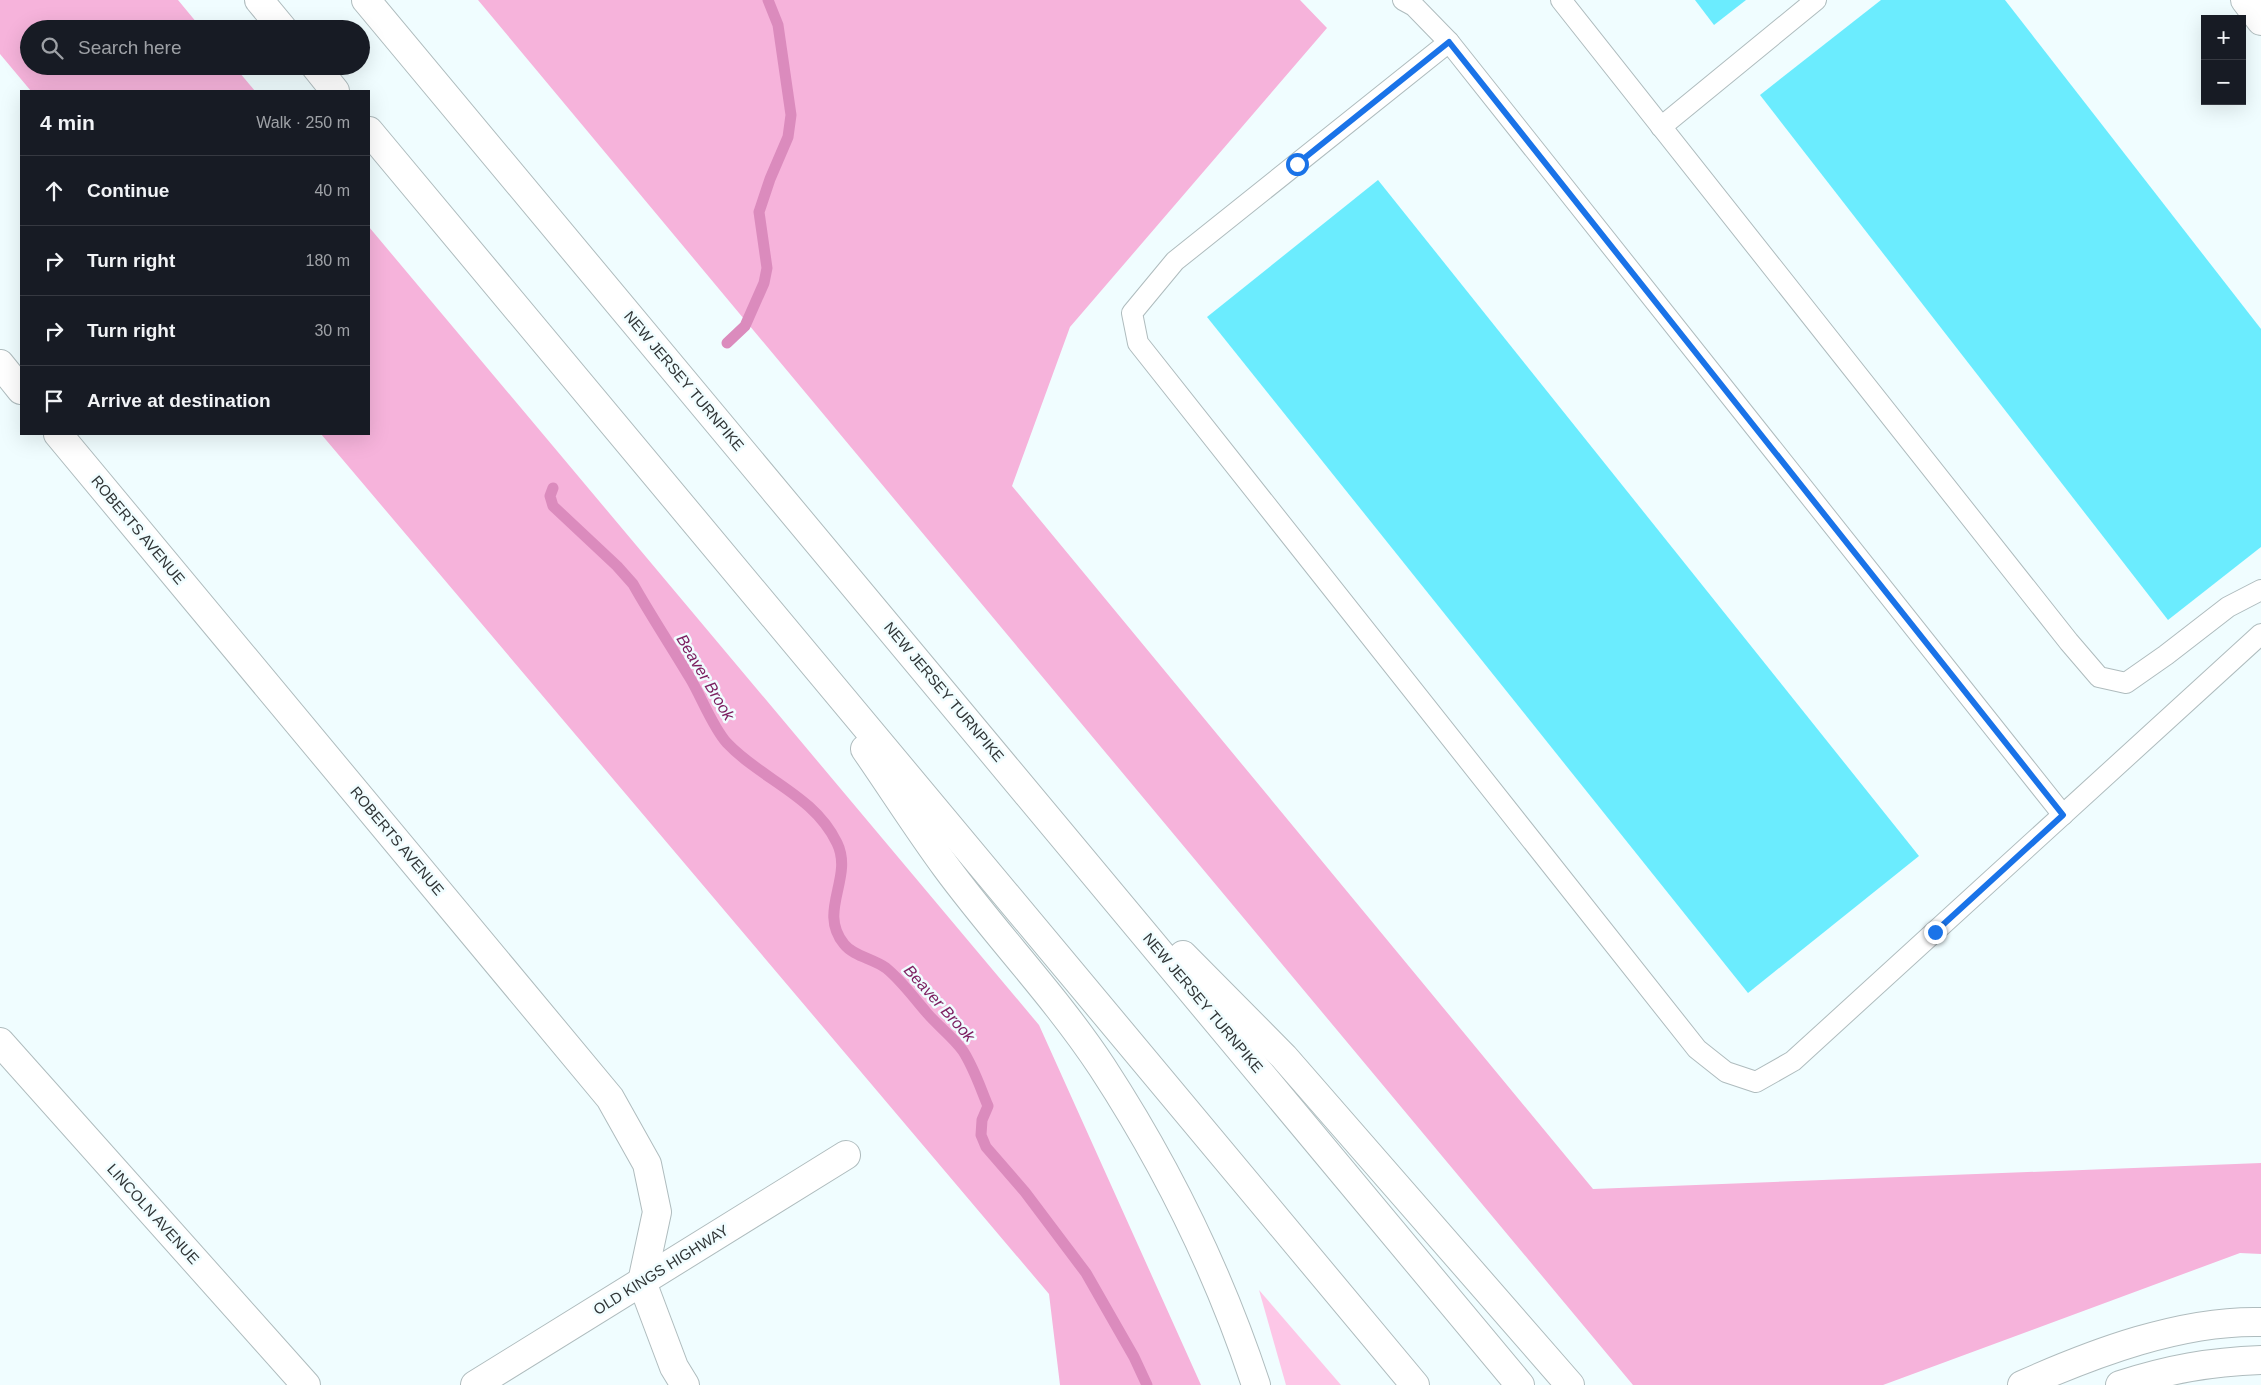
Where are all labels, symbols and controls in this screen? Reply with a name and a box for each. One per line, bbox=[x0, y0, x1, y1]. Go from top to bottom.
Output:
map controls bbox=[2201, 15, 2246, 105]
button: + bbox=[2201, 15, 2246, 60]
search box bbox=[20, 20, 370, 75]
icon: search bbox=[38, 34, 66, 62]
text: Search here bbox=[78, 37, 182, 58]
button: − bbox=[2201, 60, 2246, 105]
text: 4 min bbox=[40, 111, 95, 134]
text: Walk · 250 m bbox=[256, 114, 350, 131]
route start bbox=[1286, 153, 1309, 176]
icon: ahead bbox=[40, 177, 68, 205]
text: Continue bbox=[87, 180, 169, 201]
text: 40 m bbox=[314, 182, 350, 199]
icon: right bbox=[40, 247, 68, 275]
text: Turn right bbox=[87, 250, 175, 271]
text: 180 m bbox=[306, 252, 350, 269]
street label: NEW JERSEY TURNPIKE bbox=[621, 307, 748, 454]
icon: right bbox=[40, 317, 68, 345]
text: Turn right bbox=[87, 320, 175, 341]
text: 30 m bbox=[314, 322, 350, 339]
icon: arrive bbox=[40, 387, 68, 415]
text: Arrive at destination bbox=[87, 390, 271, 411]
street label: ROBERTS AVENUE bbox=[88, 472, 189, 587]
street label: NEW JERSEY TURNPIKE bbox=[881, 618, 1008, 765]
water label: Beaver Brook bbox=[673, 631, 738, 724]
street label: ROBERTS AVENUE bbox=[347, 783, 448, 898]
route end bbox=[1924, 921, 1947, 944]
street label: NEW JERSEY TURNPIKE bbox=[1140, 929, 1267, 1076]
water label: Beaver Brook bbox=[901, 962, 979, 1046]
street label: LINCOLN AVENUE bbox=[104, 1160, 203, 1267]
street label: OLD KINGS HIGHWAY bbox=[590, 1221, 731, 1318]

